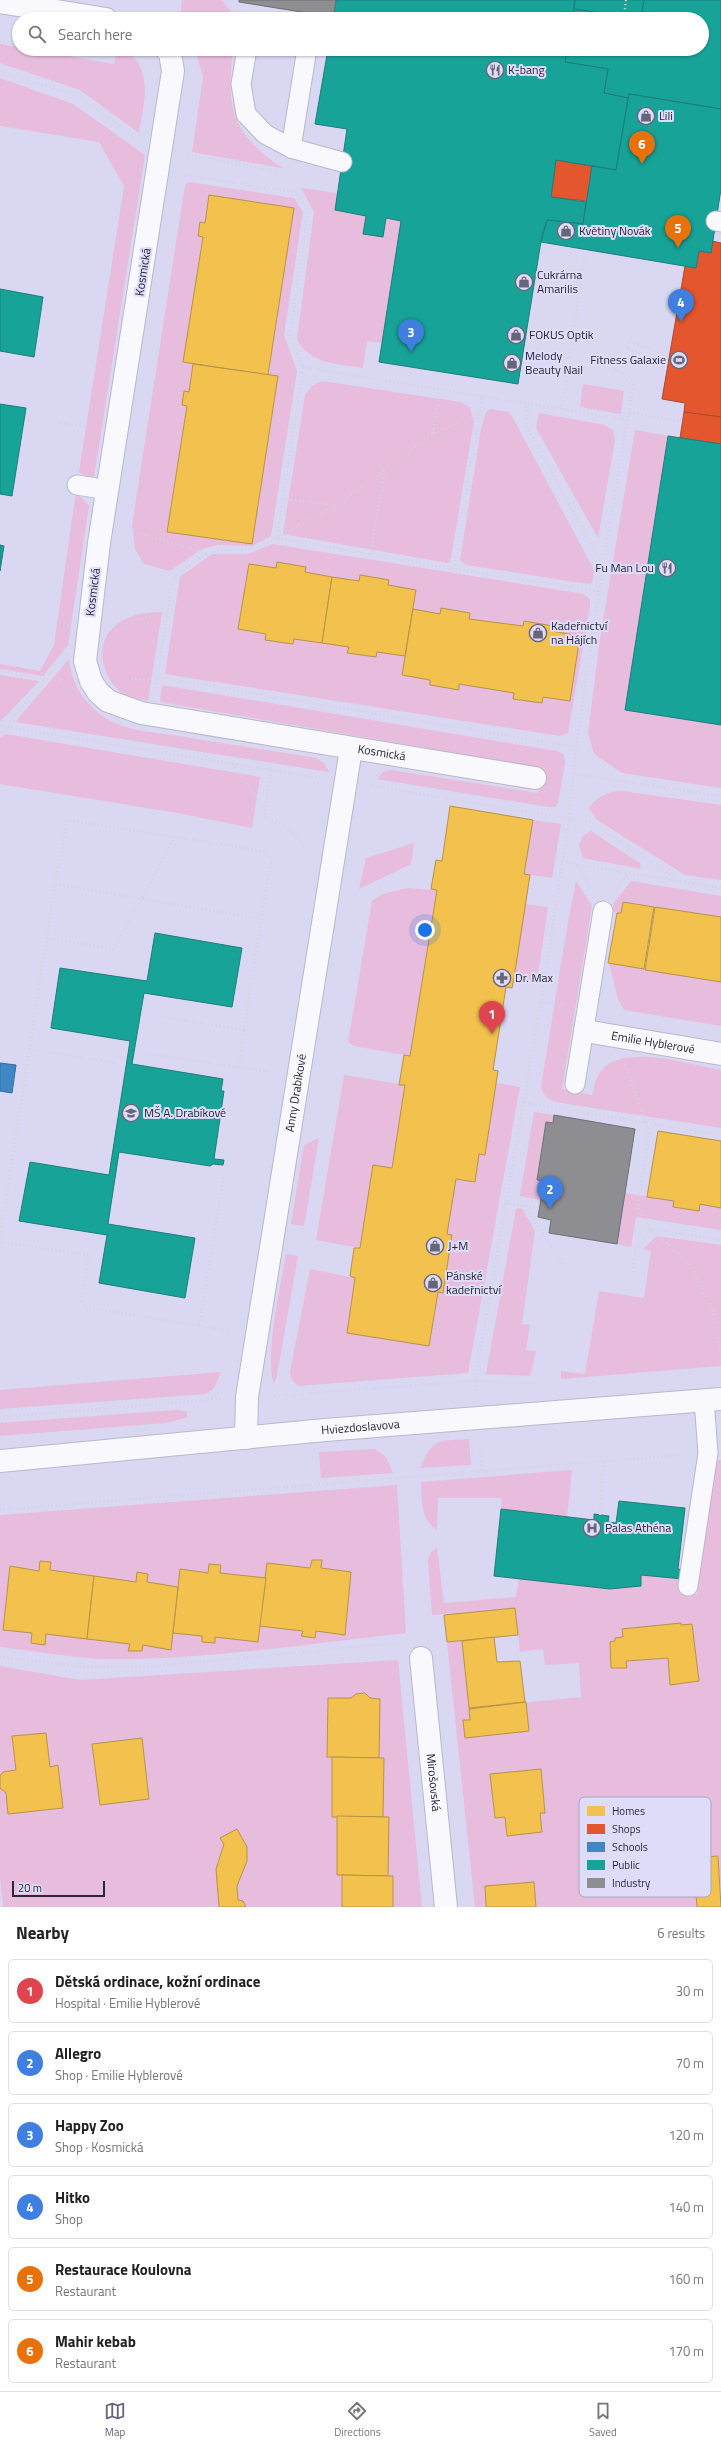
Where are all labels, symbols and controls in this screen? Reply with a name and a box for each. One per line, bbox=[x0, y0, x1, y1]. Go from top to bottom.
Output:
search box bbox=[12, 12, 709, 56]
icon: search bbox=[26, 23, 48, 45]
text: Search here bbox=[58, 23, 132, 46]
restaurant icon: K-bang bbox=[485, 60, 505, 80]
place label: K-bang bbox=[508, 60, 545, 79]
shop icon: Lili bbox=[636, 106, 656, 126]
place label: Lili bbox=[659, 106, 673, 125]
pin: 6 bbox=[629, 131, 655, 164]
pin: 5 bbox=[665, 215, 691, 248]
shop icon: Květiny Novák bbox=[556, 221, 576, 241]
place label: Květiny Novák bbox=[579, 221, 651, 240]
street label: Kosmická bbox=[129, 247, 156, 297]
place label: Cukrárna Amarilis bbox=[537, 265, 582, 298]
shop icon: Cukrárna Amarilis bbox=[514, 272, 534, 292]
pin: 4 bbox=[668, 289, 694, 322]
pin: 3 bbox=[398, 319, 424, 352]
shop icon: FOKUS Optik bbox=[506, 325, 526, 345]
place label: FOKUS Optik bbox=[529, 325, 594, 344]
place label: Melody Beauty Nail bbox=[525, 346, 583, 379]
place label: Fitness Galaxie bbox=[590, 350, 666, 369]
sports icon: Fitness Galaxie bbox=[669, 350, 689, 370]
shop icon: Melody Beauty Nail bbox=[502, 353, 522, 373]
place label: Fu Man Lou bbox=[595, 558, 654, 577]
restaurant icon: Fu Man Lou bbox=[657, 558, 677, 578]
street label: Kosmická bbox=[80, 567, 105, 617]
place label: Kadeřnictví na Hájích bbox=[551, 616, 609, 649]
shop icon: Kadeřnictví na Hájích bbox=[528, 623, 548, 643]
street label: Kosmická bbox=[356, 739, 407, 766]
your location bbox=[415, 920, 435, 940]
pharmacy icon: Dr. Max bbox=[492, 968, 512, 988]
place label: Dr. Max bbox=[515, 968, 554, 987]
pin: 1 bbox=[479, 1001, 505, 1034]
street label: Emilie Hyblerové bbox=[610, 1026, 696, 1058]
street label: Anny Drabíkové bbox=[280, 1052, 311, 1133]
school or university icon: MŠ A. Drabíkové bbox=[121, 1103, 141, 1123]
place label: MŠ A. Drabíkové bbox=[144, 1103, 226, 1122]
pin: 2 bbox=[537, 1176, 563, 1209]
shop icon: J+M bbox=[425, 1236, 445, 1256]
place label: J+M bbox=[448, 1236, 468, 1255]
place label: Pánské kadeřnictví bbox=[446, 1266, 503, 1299]
shop icon: Pánské kadeřnictví bbox=[423, 1273, 443, 1293]
street label: Hviezdoslavova bbox=[320, 1414, 400, 1439]
hospital icon: Palas Athéna bbox=[582, 1518, 602, 1538]
place label: Palas Athéna bbox=[605, 1518, 671, 1537]
street label: Mirošovská bbox=[422, 1753, 446, 1812]
legend bbox=[579, 1797, 711, 1897]
text: Homes bbox=[612, 1803, 645, 1819]
text: Shops bbox=[612, 1821, 641, 1837]
text: Schools bbox=[612, 1839, 648, 1855]
text: Public bbox=[612, 1857, 640, 1873]
text: Industry bbox=[612, 1875, 651, 1891]
scale bar bbox=[12, 1879, 105, 1898]
text: 20 m bbox=[18, 1880, 42, 1896]
text: Nearby bbox=[16, 1920, 69, 1946]
text: 6 results bbox=[657, 1923, 705, 1943]
text: Dětská ordinace, kožní ordinace bbox=[55, 1970, 260, 1993]
text: 1 bbox=[26, 1981, 34, 2001]
text: 30 m bbox=[676, 1981, 704, 2001]
text: Hospital · Emilie Hyblerové bbox=[55, 1993, 200, 2013]
text: Allegro bbox=[55, 2042, 101, 2065]
text: 2 bbox=[26, 2053, 34, 2073]
text: 70 m bbox=[676, 2053, 704, 2073]
text: Shop · Emilie Hyblerové bbox=[55, 2065, 183, 2085]
text: Happy Zoo bbox=[55, 2114, 124, 2137]
text: 3 bbox=[26, 2125, 34, 2145]
text: 120 m bbox=[668, 2125, 704, 2145]
text: Shop · Kosmická bbox=[55, 2137, 143, 2157]
text: Hitko bbox=[55, 2186, 90, 2209]
text: 4 bbox=[26, 2197, 34, 2217]
text: 140 m bbox=[668, 2197, 704, 2217]
text: Shop bbox=[55, 2209, 83, 2229]
text: Restaurace Koulovna bbox=[55, 2258, 191, 2281]
text: 5 bbox=[26, 2269, 34, 2289]
text: 160 m bbox=[668, 2269, 704, 2289]
text: Restaurant bbox=[55, 2281, 116, 2301]
text: Mahir kebab bbox=[55, 2330, 136, 2353]
text: 6 bbox=[26, 2341, 34, 2361]
text: 170 m bbox=[668, 2341, 704, 2361]
text: Restaurant bbox=[55, 2353, 116, 2373]
tab: Map bbox=[104, 2400, 126, 2440]
tab: Directions bbox=[334, 2400, 381, 2440]
tab: Saved bbox=[589, 2400, 617, 2440]

